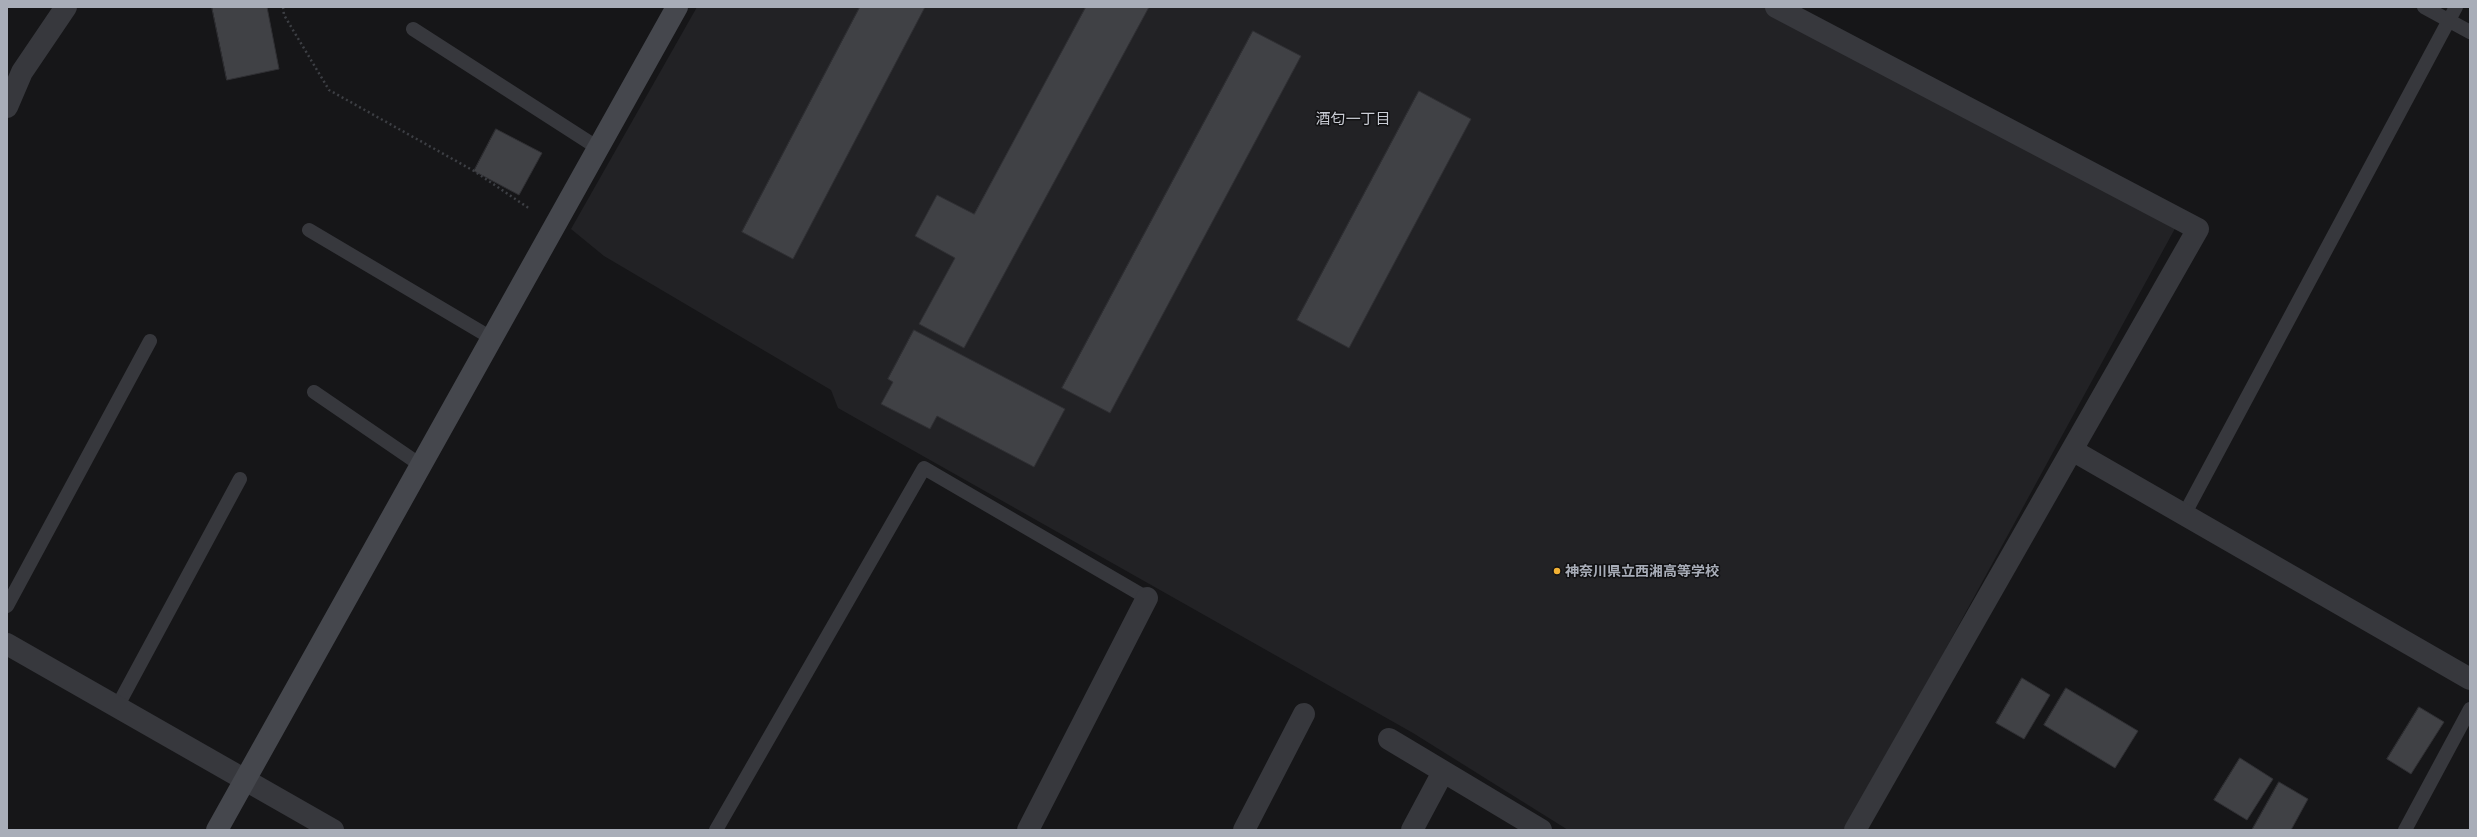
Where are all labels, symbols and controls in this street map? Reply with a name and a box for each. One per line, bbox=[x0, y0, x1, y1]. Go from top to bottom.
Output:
district label: 酒匂一丁目 bbox=[1316, 110, 1390, 128]
place label: 神奈川県立西湘高等学校 bbox=[1565, 563, 1719, 579]
marker: 神奈川県立西湘高等学校 bbox=[1552, 566, 1562, 576]

